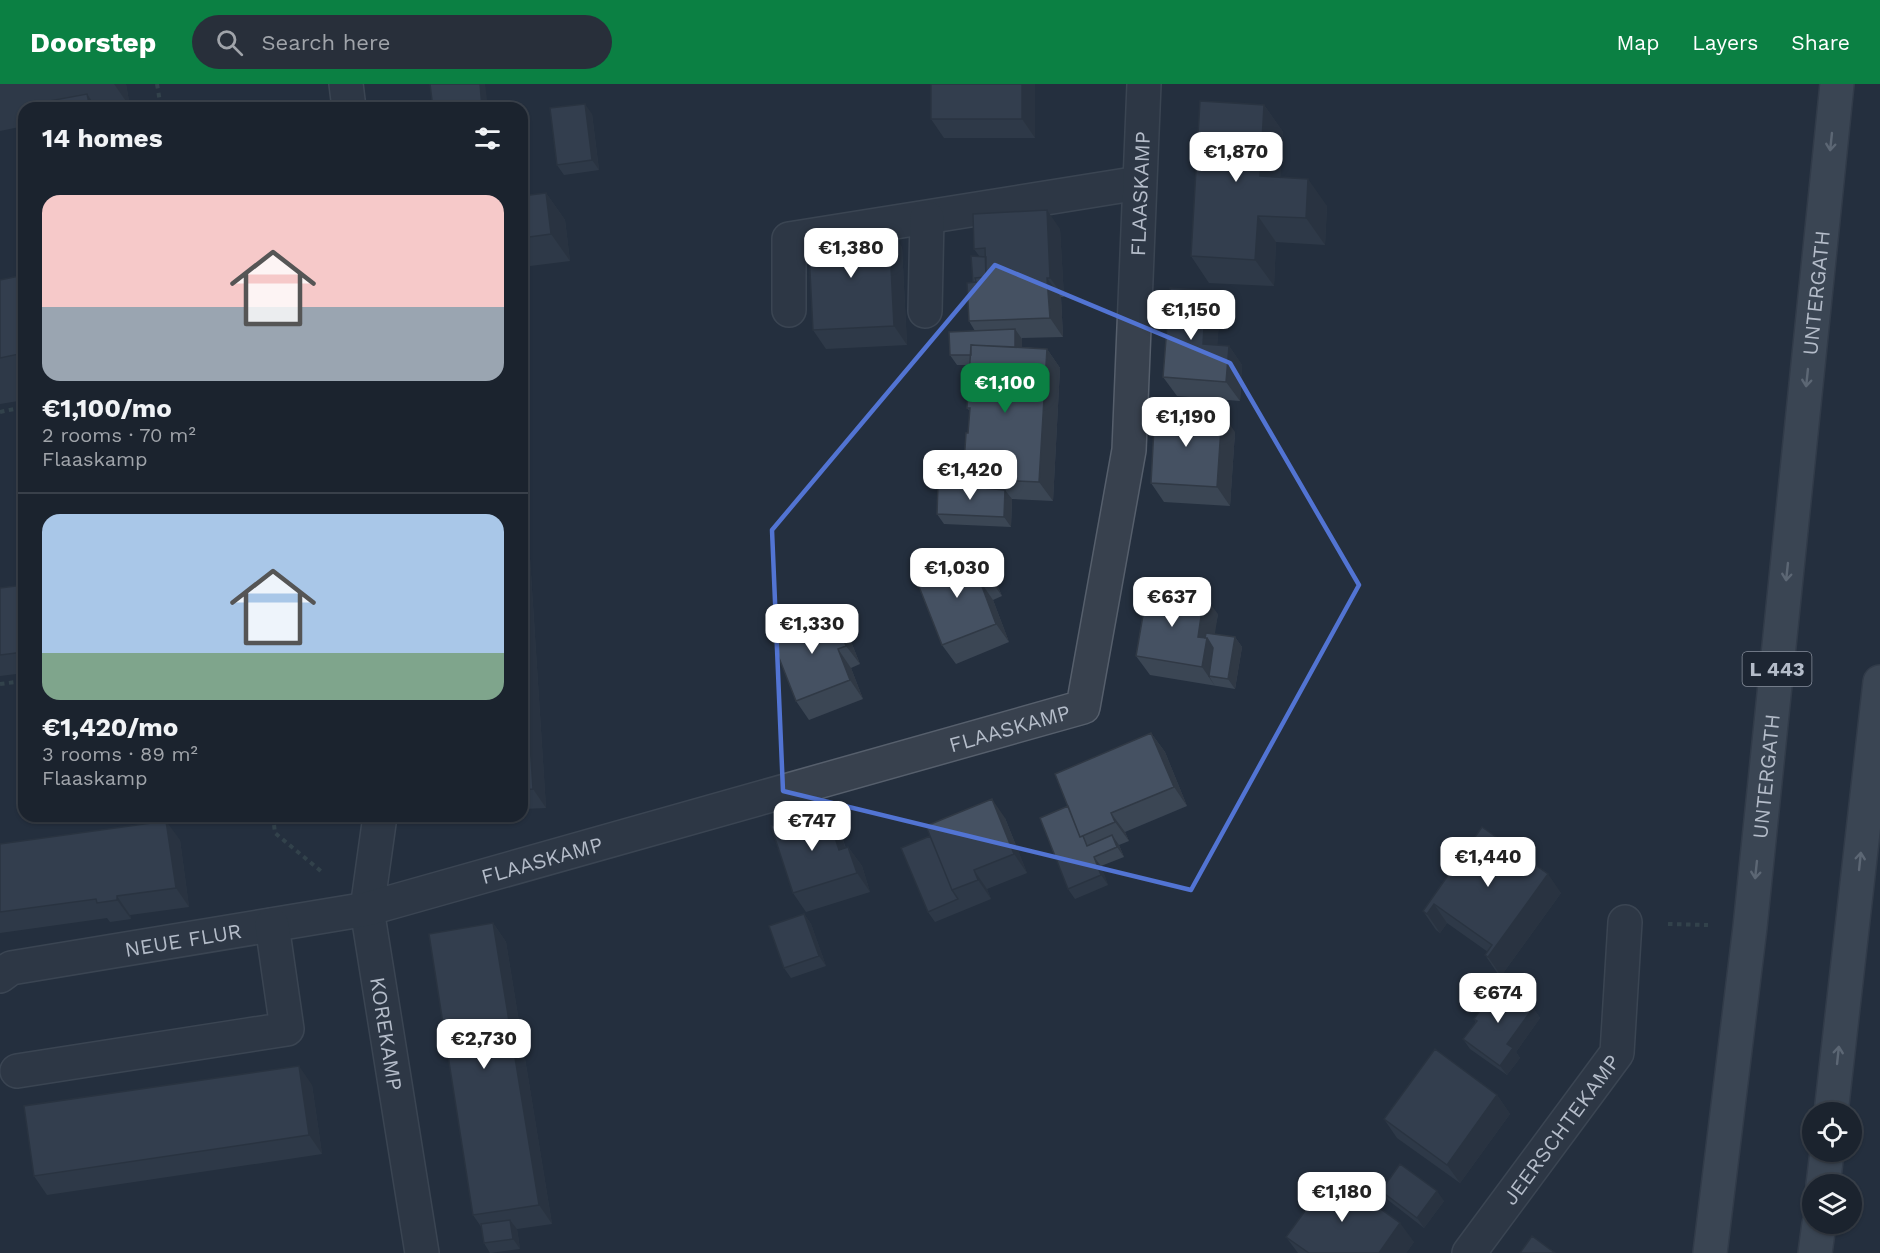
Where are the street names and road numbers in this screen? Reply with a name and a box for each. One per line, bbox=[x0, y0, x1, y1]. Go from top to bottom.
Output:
street label: FLAASKAMP bbox=[1124, 131, 1155, 257]
street label: UNTERGATH bbox=[1797, 229, 1834, 357]
road number: L 443 bbox=[1742, 652, 1812, 686]
street label: FLAASKAMP bbox=[946, 699, 1073, 757]
street label: UNTERGATH bbox=[1747, 713, 1784, 840]
street label: FLAASKAMP bbox=[478, 831, 605, 889]
street label: NEUE FLUR bbox=[123, 917, 243, 961]
street label: KOREKAMP bbox=[366, 975, 408, 1092]
street label: JEERSCHTEKAMP bbox=[1497, 1049, 1624, 1209]

